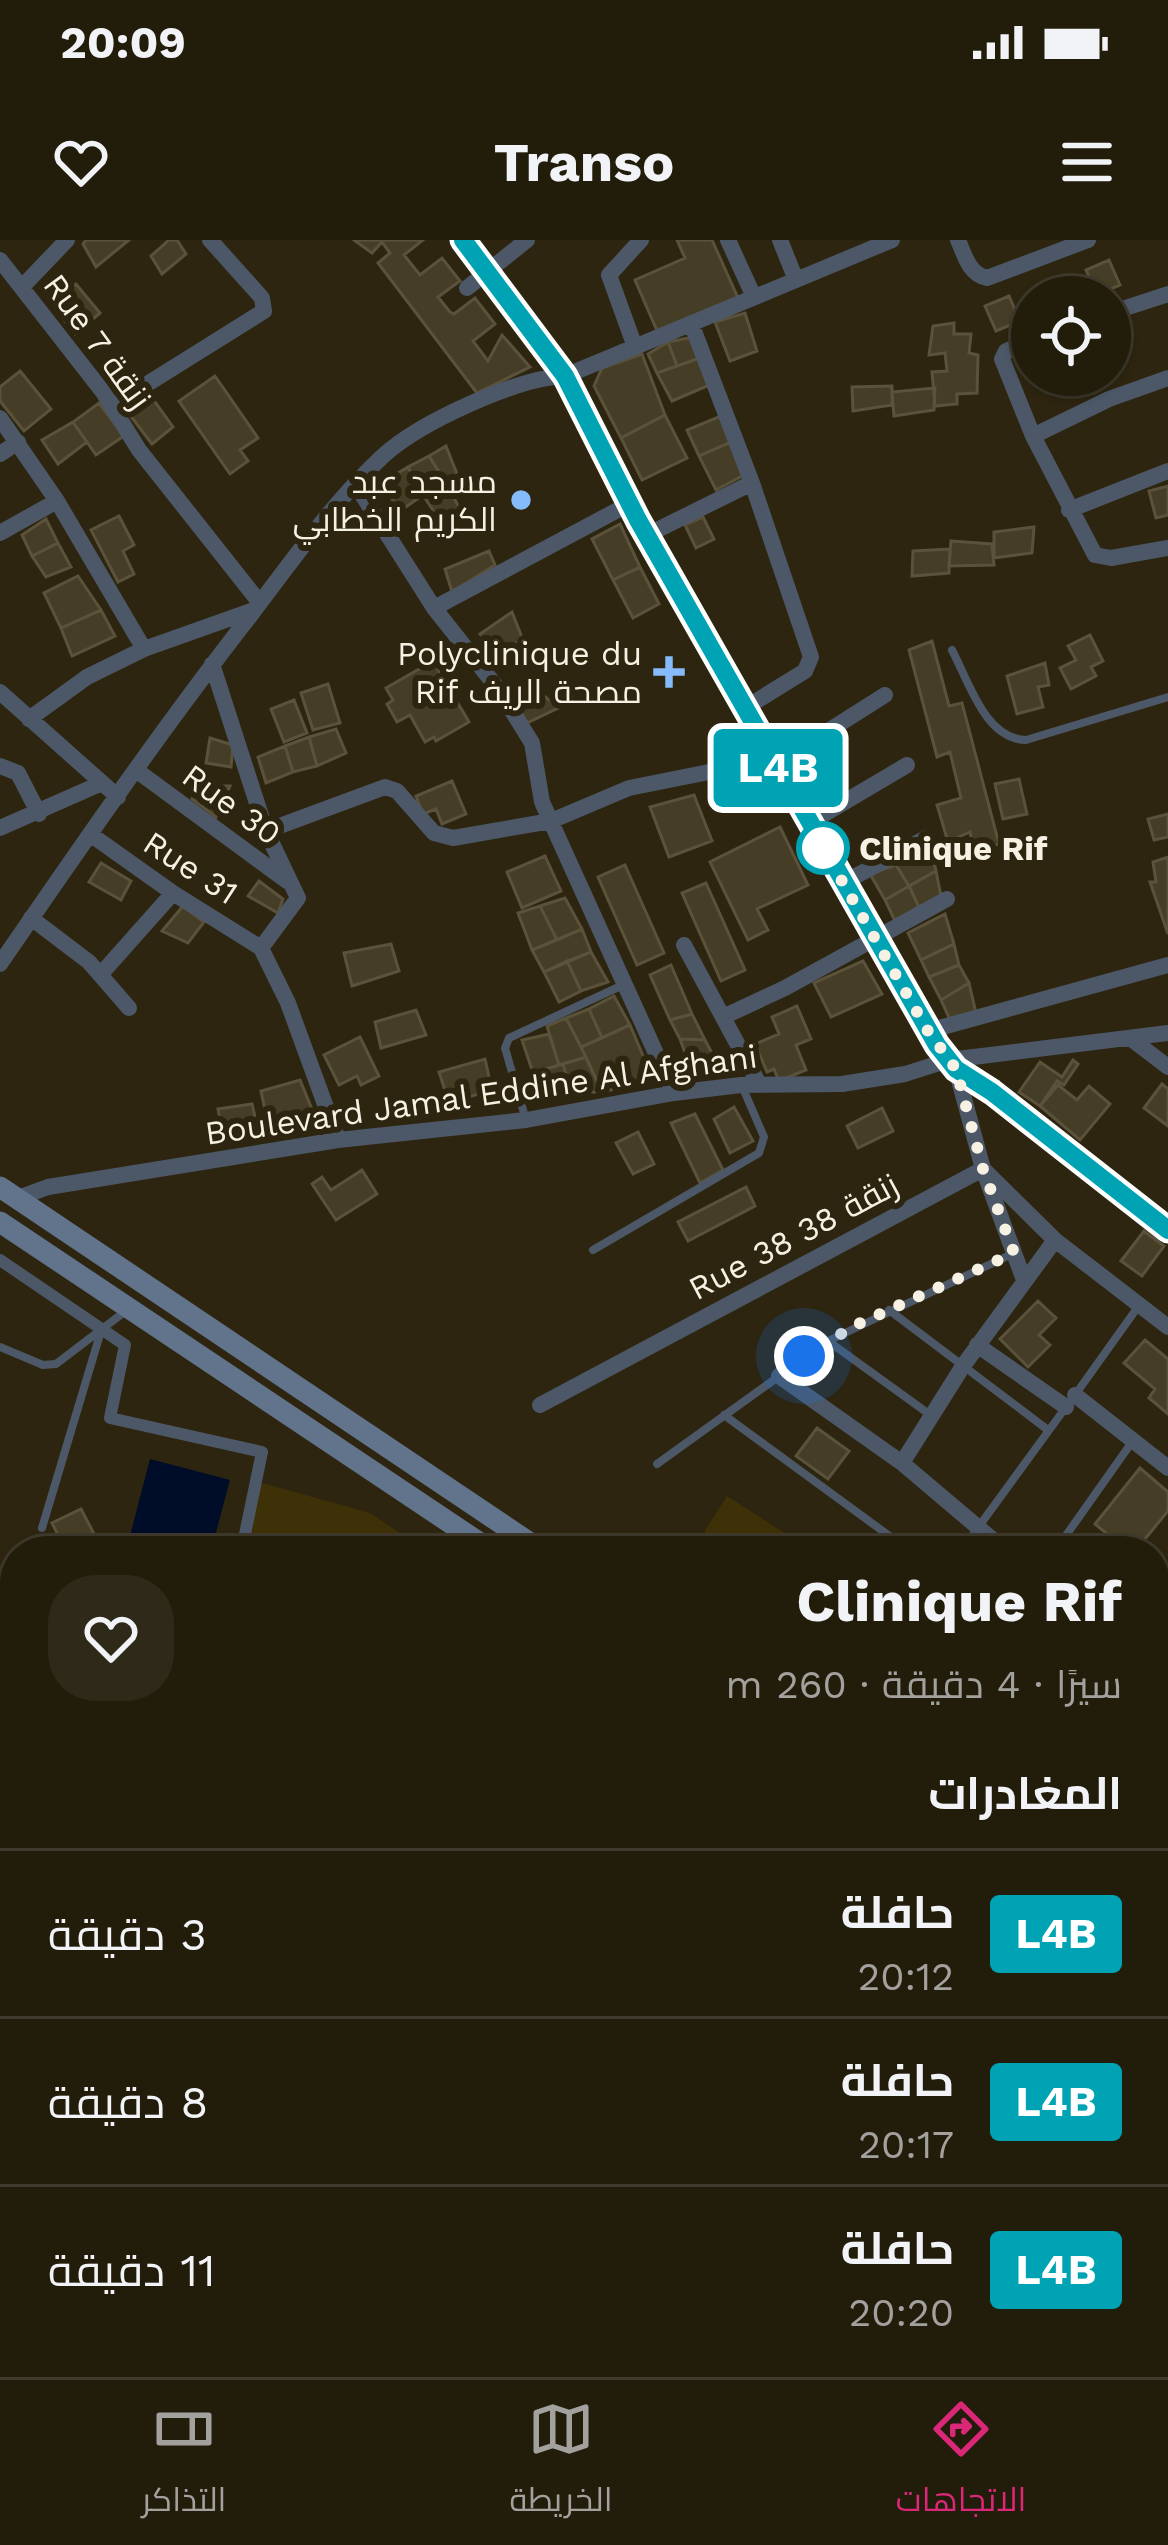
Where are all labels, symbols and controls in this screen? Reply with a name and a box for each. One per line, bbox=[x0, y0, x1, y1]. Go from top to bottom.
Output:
text: 20:09 bbox=[60, 16, 186, 69]
icon: heart bbox=[48, 129, 114, 195]
icon: menu bbox=[1054, 129, 1120, 195]
text: Transo bbox=[494, 131, 674, 194]
street label: Rue 7 زنقة bbox=[36, 266, 160, 416]
map controls bbox=[1011, 276, 1131, 396]
button: locate bbox=[1011, 276, 1131, 396]
place label: مسجد عبد الكريم الخطابي bbox=[293, 462, 497, 545]
marker: مسجد عبد الكريم الخطابي bbox=[508, 487, 534, 513]
place label: Polyclinique du Rif مصحة الريف bbox=[397, 634, 642, 711]
marker: Polyclinique du Rif مصحة الريف bbox=[653, 656, 685, 688]
line badge: L4B bbox=[709, 729, 847, 807]
text: L4B bbox=[738, 743, 818, 792]
street label: Rue 30 bbox=[175, 756, 288, 853]
street label: Rue 31 bbox=[136, 823, 245, 912]
marker: Clinique Rif bbox=[798, 823, 848, 873]
place label: Clinique Rif bbox=[859, 829, 1048, 868]
street label: Boulevard Jamal Eddine Al Afghani bbox=[202, 1036, 760, 1153]
street label: Rue 38 زنقة 38 bbox=[682, 1165, 905, 1308]
your location bbox=[774, 1326, 834, 1386]
text: Clinique Rif bbox=[796, 1568, 1122, 1635]
button: heart bbox=[48, 1575, 174, 1701]
text: سيرًا · 4 دقيقة · 260 m bbox=[725, 1662, 1122, 1707]
text: المغادرات bbox=[928, 1767, 1122, 1820]
text: حافلة bbox=[841, 1886, 954, 1939]
text: 3 دقيقة bbox=[48, 1908, 207, 1961]
text: L4B bbox=[1016, 1909, 1096, 1958]
text: 20:12 bbox=[858, 1954, 954, 1999]
text: حافلة bbox=[841, 2054, 954, 2107]
text: 8 دقيقة bbox=[48, 2076, 208, 2129]
text: L4B bbox=[1016, 2077, 1096, 2126]
text: 20:17 bbox=[858, 2122, 954, 2167]
text: حافلة bbox=[841, 2222, 954, 2275]
text: 11 دقيقة bbox=[48, 2244, 216, 2297]
text: L4B bbox=[1016, 2245, 1096, 2294]
text: 20:20 bbox=[848, 2290, 954, 2335]
tab: التذاكر bbox=[142, 2396, 226, 2530]
tab: الخريطة bbox=[510, 2396, 613, 2530]
tab: الاتجاهات bbox=[896, 2396, 1026, 2530]

